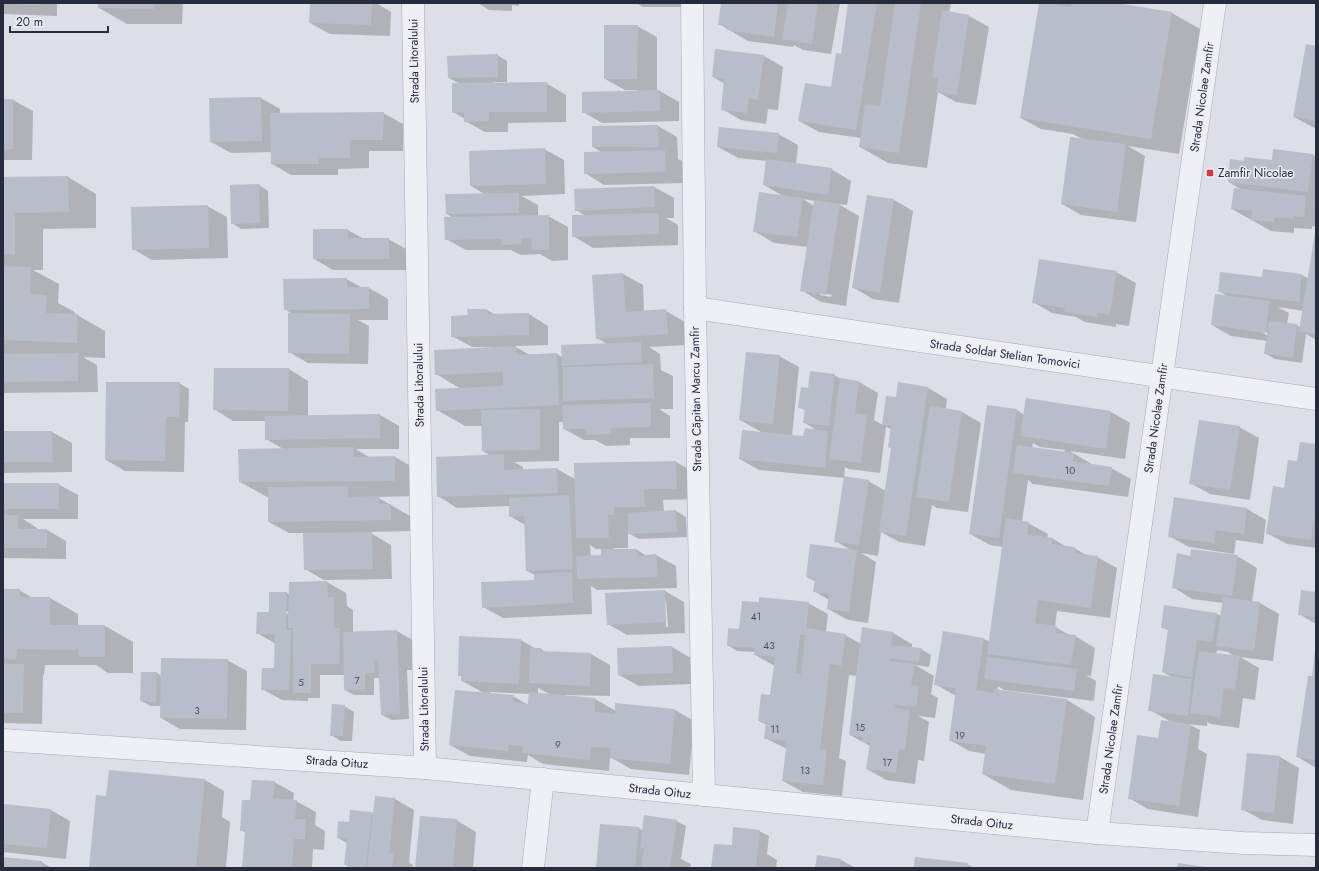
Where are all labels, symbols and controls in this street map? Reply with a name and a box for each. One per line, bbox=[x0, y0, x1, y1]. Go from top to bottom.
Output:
scale bar bbox=[10, 8, 108, 34]
text: 20 m bbox=[16, 13, 43, 31]
street label: Strada Litoralului bbox=[404, 19, 424, 103]
street label: Strada Nicolae Zamfir bbox=[1185, 40, 1219, 153]
place label: Zamfir Nicolae bbox=[1218, 164, 1293, 182]
marker: Zamfir Nicolae bbox=[1205, 168, 1215, 178]
street label: Strada Căpitan Marcu Zamfir bbox=[686, 325, 706, 472]
street label: Strada Soldat Stelian Tomovici bbox=[929, 335, 1081, 373]
street label: Strada Litoralului bbox=[409, 343, 429, 427]
street label: Strada Nicolae Zamfir bbox=[1139, 361, 1173, 474]
house number: 10 bbox=[1065, 463, 1075, 478]
house number: 41 bbox=[751, 609, 761, 624]
house number: 43 bbox=[763, 638, 775, 653]
street label: Strada Litoralului bbox=[414, 667, 434, 751]
house number: 7 bbox=[354, 673, 360, 688]
house number: 5 bbox=[298, 675, 304, 690]
street label: Strada Nicolae Zamfir bbox=[1094, 682, 1128, 795]
house number: 3 bbox=[194, 703, 200, 718]
house number: 15 bbox=[855, 720, 865, 735]
house number: 11 bbox=[771, 722, 780, 737]
house number: 19 bbox=[955, 728, 965, 743]
house number: 9 bbox=[555, 737, 561, 752]
street label: Strada Oituz bbox=[305, 751, 369, 773]
house number: 17 bbox=[882, 755, 893, 770]
house number: 13 bbox=[800, 763, 811, 778]
street label: Strada Oituz bbox=[628, 779, 693, 803]
street label: Strada Oituz bbox=[950, 810, 1015, 834]

